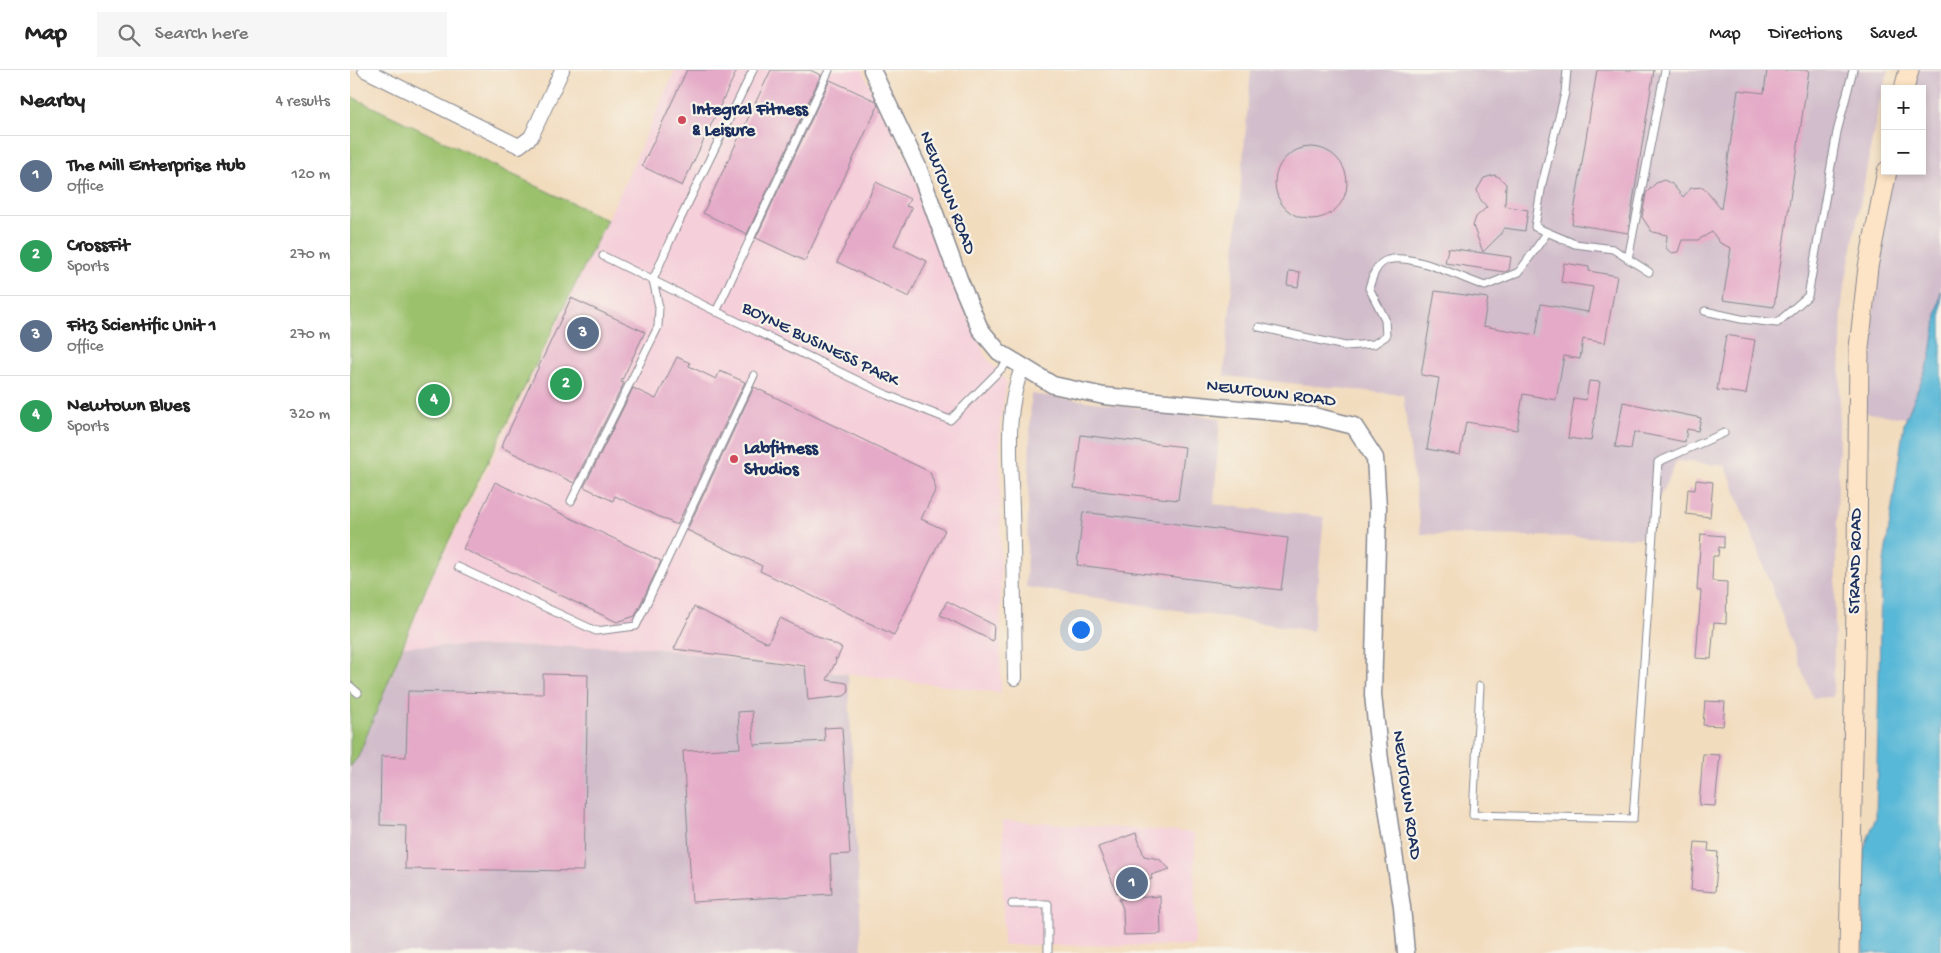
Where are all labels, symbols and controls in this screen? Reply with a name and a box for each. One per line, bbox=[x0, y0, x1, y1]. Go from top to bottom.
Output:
search box bbox=[97, 12, 447, 57]
text: Map bbox=[25, 20, 67, 49]
icon: search bbox=[115, 21, 143, 49]
text: Search here bbox=[155, 23, 248, 46]
text: Map bbox=[1709, 24, 1741, 45]
text: Directions bbox=[1769, 24, 1842, 45]
text: Saved bbox=[1870, 24, 1916, 45]
map controls bbox=[1881, 85, 1926, 175]
button: + bbox=[1881, 85, 1926, 130]
text: Nearby bbox=[20, 90, 85, 115]
text: 4 results bbox=[275, 93, 330, 112]
place label: Integral Fitness & Leisure bbox=[692, 100, 809, 142]
marker: Integral Fitness & Leisure bbox=[676, 114, 688, 126]
street label: NEWTOWN ROAD bbox=[914, 129, 980, 258]
button: − bbox=[1881, 130, 1926, 175]
text: The Mill Enterprise Hub bbox=[67, 155, 245, 178]
text: 1 bbox=[33, 166, 39, 185]
text: 120 m bbox=[291, 166, 330, 185]
text: Office bbox=[67, 178, 104, 197]
text: CrossFit bbox=[67, 235, 129, 258]
text: 2 bbox=[32, 246, 40, 265]
text: 270 m bbox=[290, 246, 330, 265]
text: Sports bbox=[67, 258, 109, 277]
street label: BOYNE BUSINESS PARK bbox=[737, 297, 904, 393]
pin: 3 bbox=[567, 314, 599, 352]
text: Fitz Scientific Unit 1 bbox=[67, 315, 217, 338]
text: 3 bbox=[32, 326, 40, 345]
text: 270 m bbox=[290, 326, 330, 345]
text: Office bbox=[67, 338, 104, 357]
pin: 2 bbox=[550, 365, 582, 403]
street label: NEWTOWN ROAD bbox=[1205, 376, 1337, 412]
pin: 4 bbox=[418, 381, 450, 419]
text: Newtown Blues bbox=[67, 395, 189, 418]
text: 4 bbox=[32, 406, 40, 425]
text: 320 m bbox=[290, 406, 330, 425]
text: Sports bbox=[67, 418, 109, 437]
place label: Labfitness Studios bbox=[744, 439, 819, 481]
marker: Labfitness Studios bbox=[728, 453, 740, 465]
street label: STRAND ROAD bbox=[1845, 508, 1867, 614]
your location bbox=[1068, 617, 1094, 643]
street label: NEWTOWN ROAD bbox=[1387, 729, 1425, 861]
pin: 1 bbox=[1116, 864, 1148, 902]

